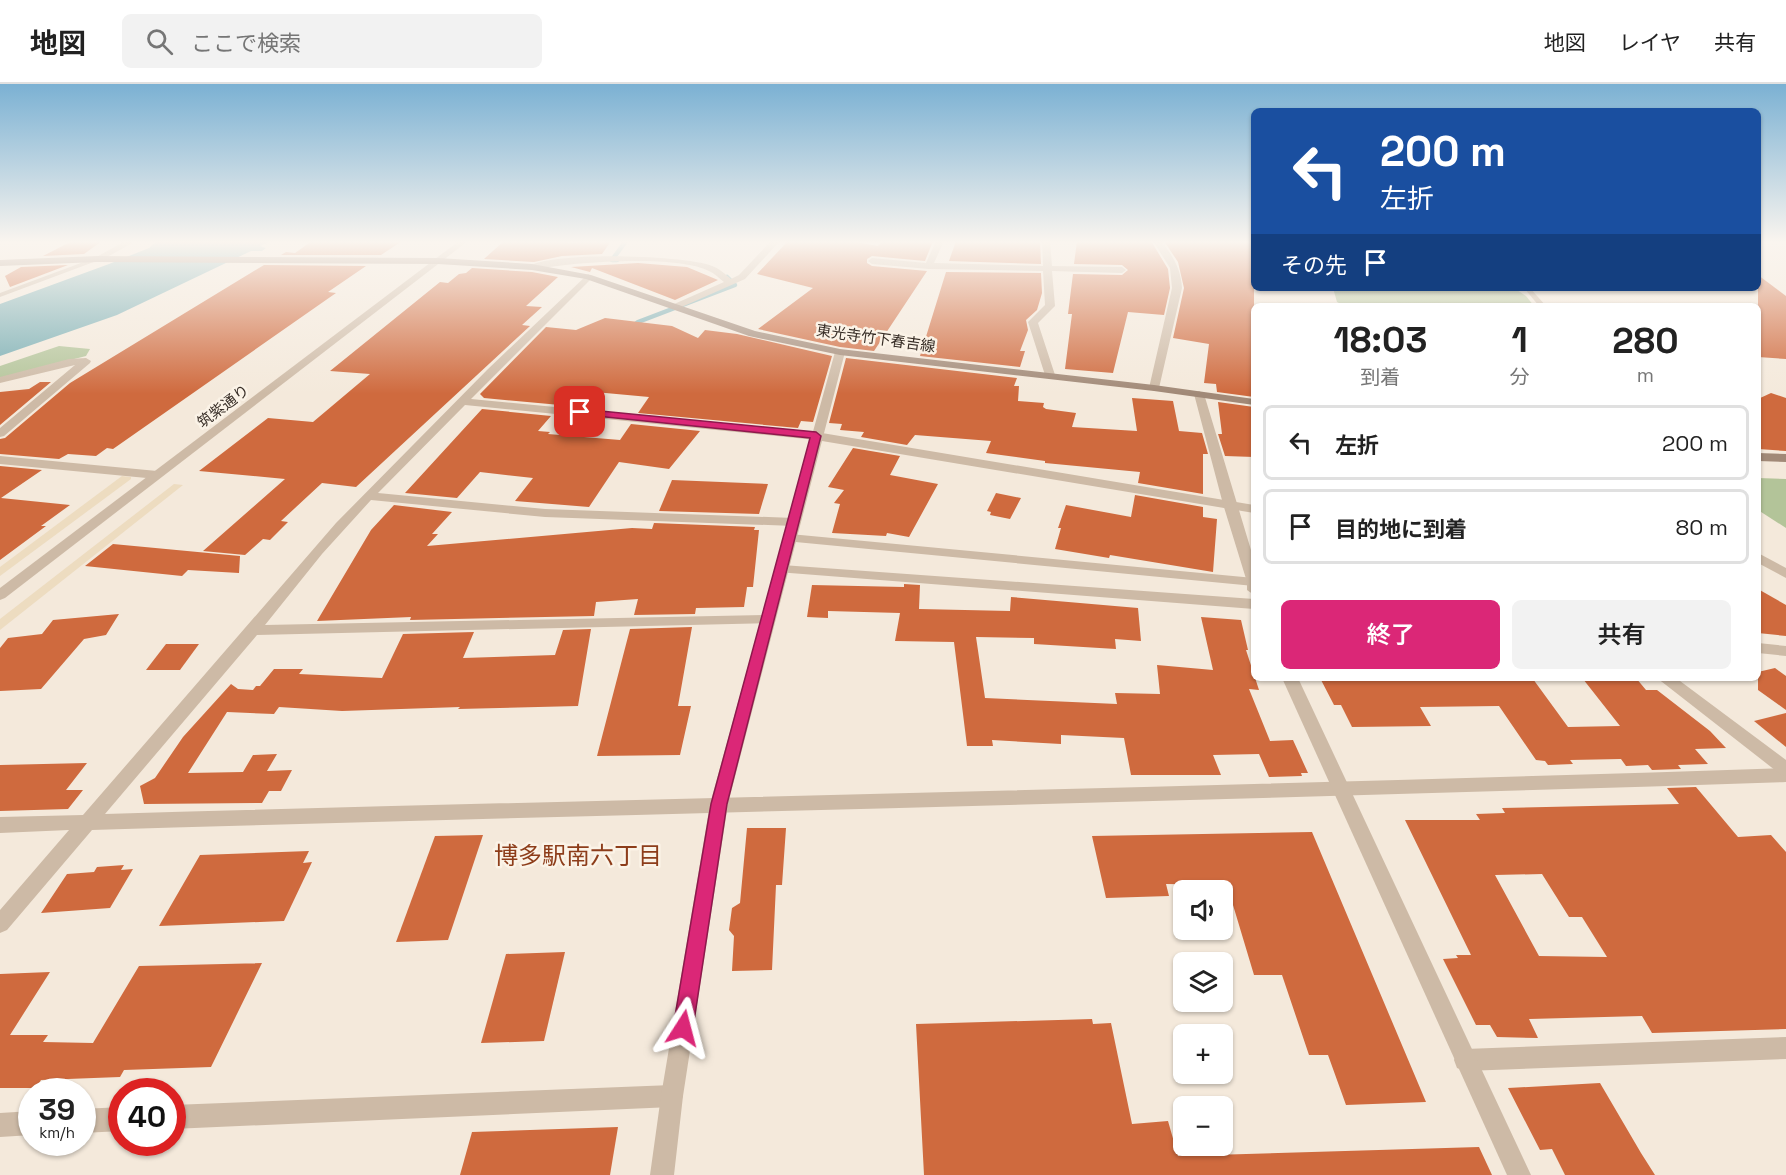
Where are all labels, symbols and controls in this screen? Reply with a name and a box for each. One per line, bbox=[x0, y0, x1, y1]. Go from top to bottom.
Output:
search box bbox=[122, 14, 542, 68]
text: 地図 bbox=[30, 25, 86, 61]
icon: search bbox=[143, 25, 176, 58]
text: ここで検索 bbox=[191, 29, 301, 57]
text: 地図 bbox=[1544, 29, 1586, 56]
text: レイヤ bbox=[1619, 29, 1681, 56]
text: 共有 bbox=[1714, 29, 1756, 56]
text: 200 m bbox=[1380, 125, 1506, 178]
icon: left bbox=[1281, 132, 1359, 210]
text: 左折 bbox=[1380, 181, 1434, 216]
icon: arrive bbox=[1359, 246, 1392, 279]
text: その先 bbox=[1281, 251, 1347, 279]
text: 18:03 bbox=[1333, 317, 1427, 363]
text: 1 bbox=[1512, 317, 1528, 363]
text: 280 bbox=[1612, 318, 1679, 364]
street label: 東光寺竹下春吉線 bbox=[815, 320, 937, 356]
text: m bbox=[1637, 362, 1654, 388]
text: 到着 bbox=[1360, 364, 1400, 390]
text: 分 bbox=[1510, 364, 1530, 390]
street label: 筑紫通り bbox=[193, 380, 253, 432]
pin bbox=[554, 386, 605, 437]
icon: arrive bbox=[563, 395, 596, 428]
icon: left bbox=[1284, 426, 1317, 459]
text: 200 m bbox=[1662, 429, 1728, 457]
text: 左折 bbox=[1335, 431, 1379, 459]
icon: arrive bbox=[1284, 510, 1317, 543]
text: 80 m bbox=[1676, 513, 1728, 541]
text: 目的地に到着 bbox=[1335, 515, 1467, 543]
button: 終了 bbox=[1281, 600, 1500, 669]
button: 共有 bbox=[1512, 600, 1731, 669]
district label: 博多駅南六丁目 bbox=[494, 840, 662, 871]
map controls bbox=[1173, 880, 1233, 1156]
button: sound bbox=[1173, 880, 1233, 940]
button: layers bbox=[1173, 952, 1233, 1012]
position arrow bbox=[651, 996, 715, 1060]
button: + bbox=[1173, 1024, 1233, 1084]
speed limit sign: 40 bbox=[108, 1078, 186, 1156]
text: 39 bbox=[39, 1090, 75, 1129]
button: − bbox=[1173, 1096, 1233, 1156]
text: km/h bbox=[39, 1123, 75, 1142]

